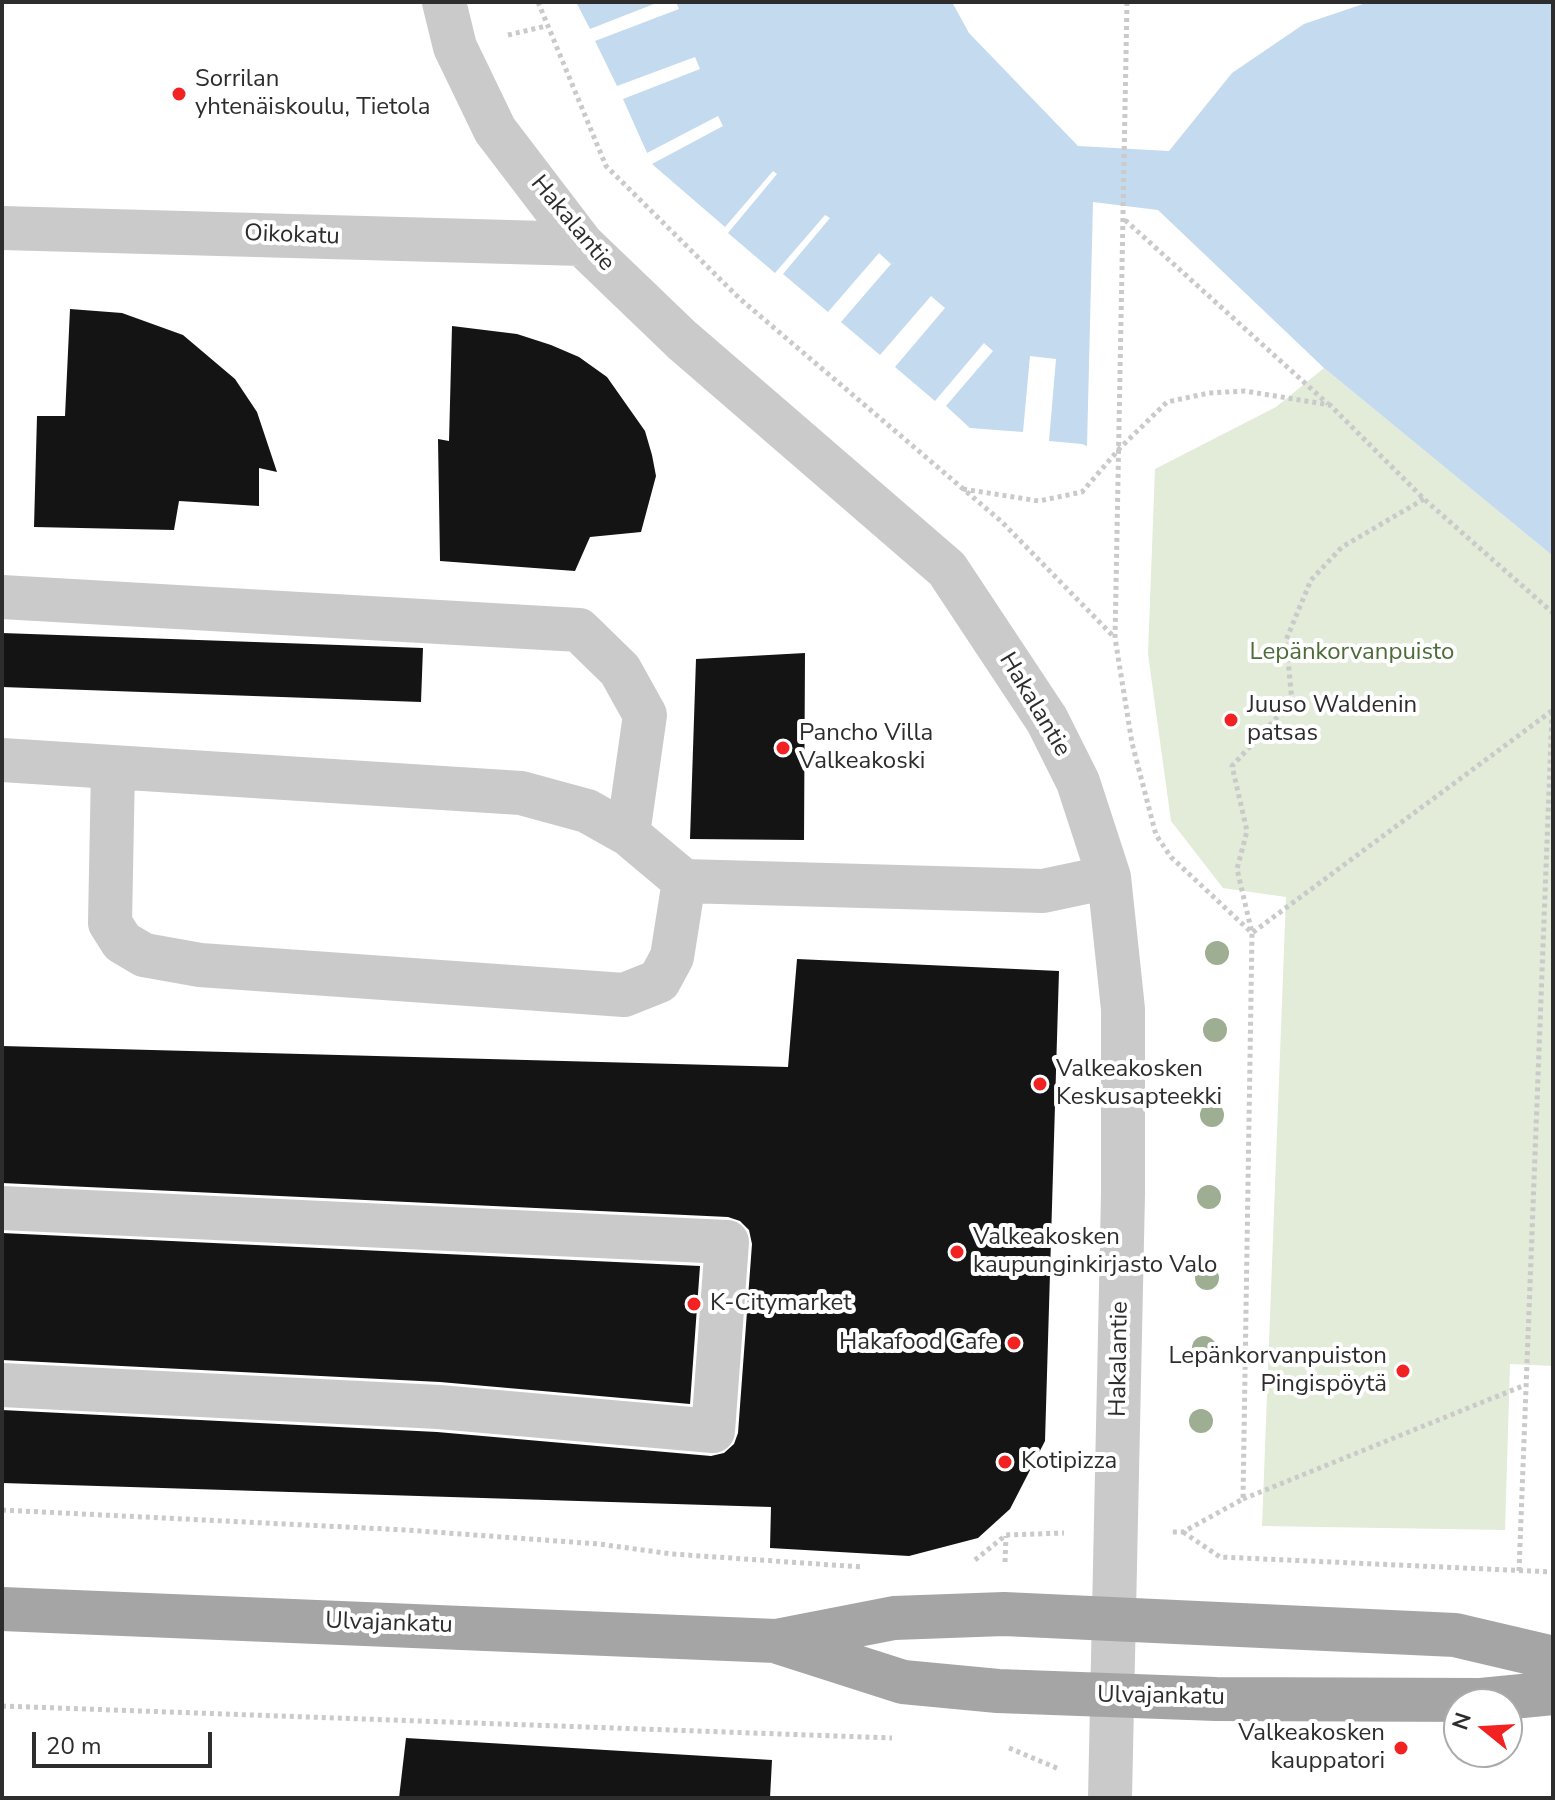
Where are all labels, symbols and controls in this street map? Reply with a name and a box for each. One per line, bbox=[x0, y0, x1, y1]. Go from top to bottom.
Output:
place label: Sorrilan yhtenäiskoulu, Tietola bbox=[195, 66, 430, 122]
marker: Sorrilan yhtenäiskoulu, Tietola bbox=[170, 85, 188, 103]
street label: Hakalantie bbox=[524, 170, 620, 278]
street label: Oikokatu bbox=[244, 220, 340, 252]
park label: Lepänkorvanpuisto bbox=[1250, 639, 1454, 667]
street label: Hakalantie bbox=[992, 648, 1076, 762]
place label: Juuso Waldenin patsas bbox=[1247, 692, 1417, 748]
marker: Juuso Waldenin patsas bbox=[1222, 711, 1240, 729]
place label: Pancho Villa Valkeakoski bbox=[799, 720, 933, 776]
marker: Pancho Villa Valkeakoski bbox=[774, 739, 792, 757]
place label: Valkeakosken Keskusapteekki bbox=[1056, 1056, 1222, 1112]
marker: Valkeakosken Keskusapteekki bbox=[1031, 1075, 1049, 1093]
place label: Valkeakosken kaupunginkirjasto Valo bbox=[973, 1224, 1217, 1280]
marker: Valkeakosken kaupunginkirjasto Valo bbox=[948, 1243, 966, 1261]
place label: K-Citymarket bbox=[710, 1290, 852, 1318]
marker: K-Citymarket bbox=[685, 1295, 703, 1313]
street label: Hakalantie bbox=[1105, 1301, 1135, 1417]
place label: Hakafood Cafe bbox=[839, 1329, 998, 1357]
marker: Hakafood Cafe bbox=[1005, 1334, 1023, 1352]
place label: Lepänkorvanpuiston Pingispöytä bbox=[1168, 1343, 1387, 1399]
marker: Lepänkorvanpuiston Pingispöytä bbox=[1394, 1362, 1412, 1380]
place label: Kotipizza bbox=[1021, 1448, 1117, 1476]
marker: Kotipizza bbox=[996, 1453, 1014, 1471]
street label: Ulvajankatu bbox=[325, 1607, 453, 1641]
street label: Ulvajankatu bbox=[1097, 1681, 1225, 1713]
north arrow bbox=[1443, 1688, 1523, 1768]
text: N bbox=[1445, 1709, 1479, 1734]
scale bar bbox=[36, 1716, 216, 1766]
place label: Valkeakosken kauppatori bbox=[1238, 1720, 1385, 1776]
text: 20 m bbox=[46, 1730, 102, 1762]
marker: Valkeakosken kauppatori bbox=[1392, 1739, 1410, 1757]

